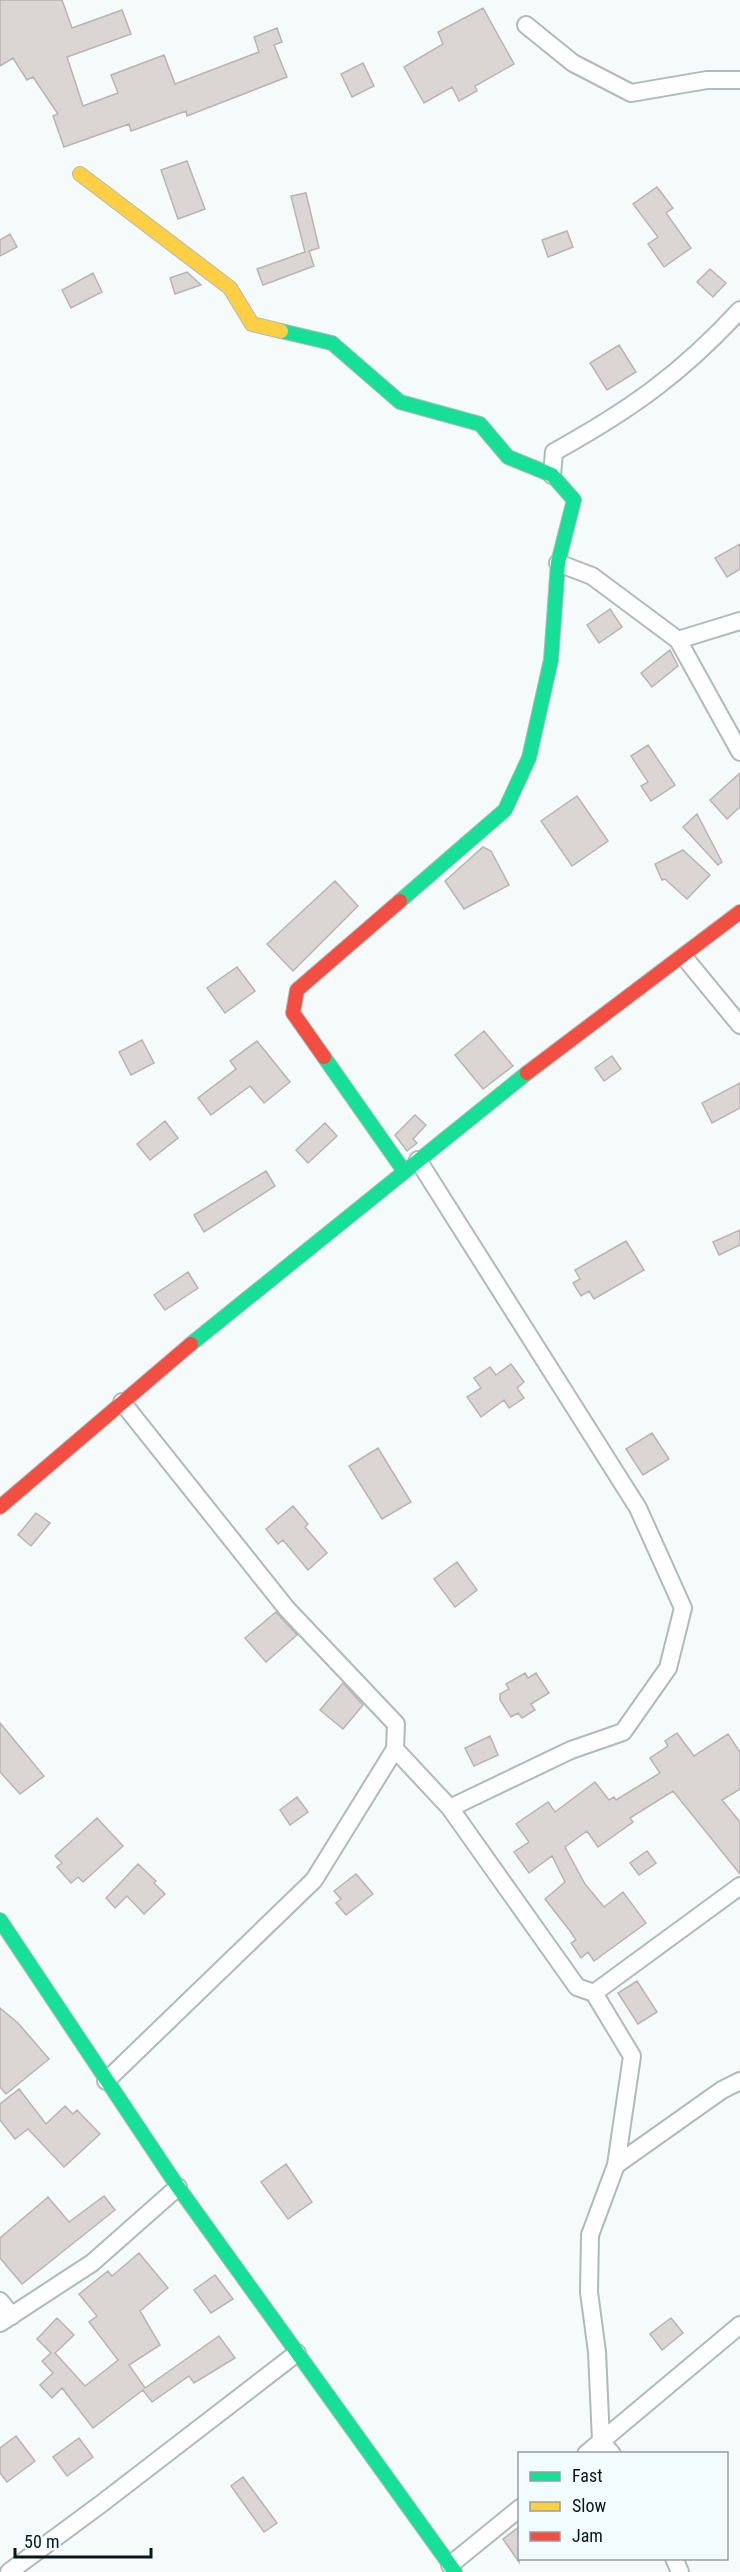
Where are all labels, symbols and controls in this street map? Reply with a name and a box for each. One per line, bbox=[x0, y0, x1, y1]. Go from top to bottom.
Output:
legend bbox=[518, 2452, 728, 2560]
text: Fast bbox=[572, 2465, 603, 2486]
text: Slow bbox=[572, 2495, 607, 2516]
scale bar bbox=[15, 2521, 152, 2559]
text: Jam bbox=[572, 2525, 603, 2546]
text: 50 m bbox=[24, 2531, 59, 2552]

